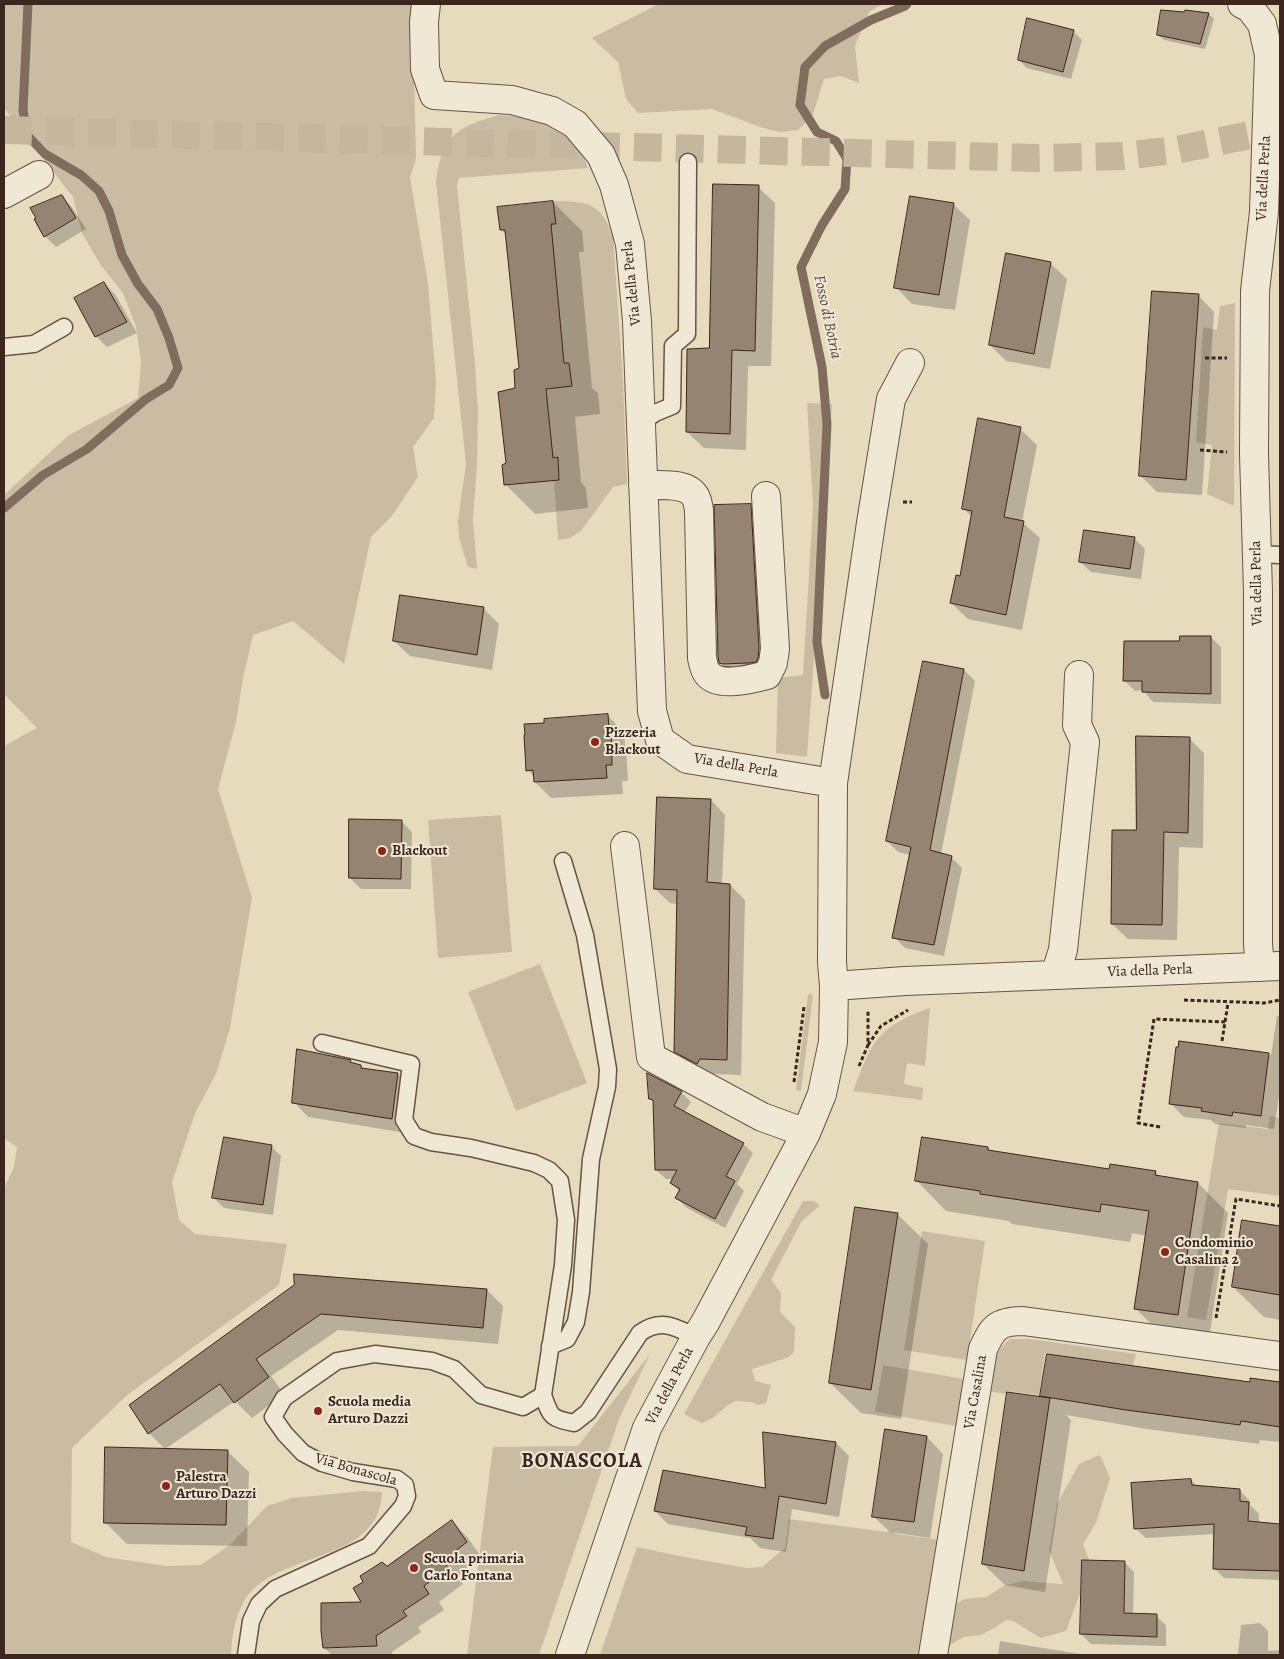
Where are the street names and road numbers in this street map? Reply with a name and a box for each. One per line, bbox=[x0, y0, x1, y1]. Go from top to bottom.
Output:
street label: Via della Perla bbox=[1253, 135, 1275, 221]
street label: Via della Perla bbox=[619, 240, 645, 326]
street label: Via della Perla bbox=[1247, 540, 1267, 626]
street label: Via della Perla bbox=[692, 750, 780, 782]
street label: Via della Perla bbox=[1107, 961, 1193, 981]
street label: Via della Perla bbox=[642, 1344, 698, 1428]
street label: Via Casalina bbox=[961, 1353, 991, 1431]
street label: Via Bonascola bbox=[313, 1450, 399, 1490]

